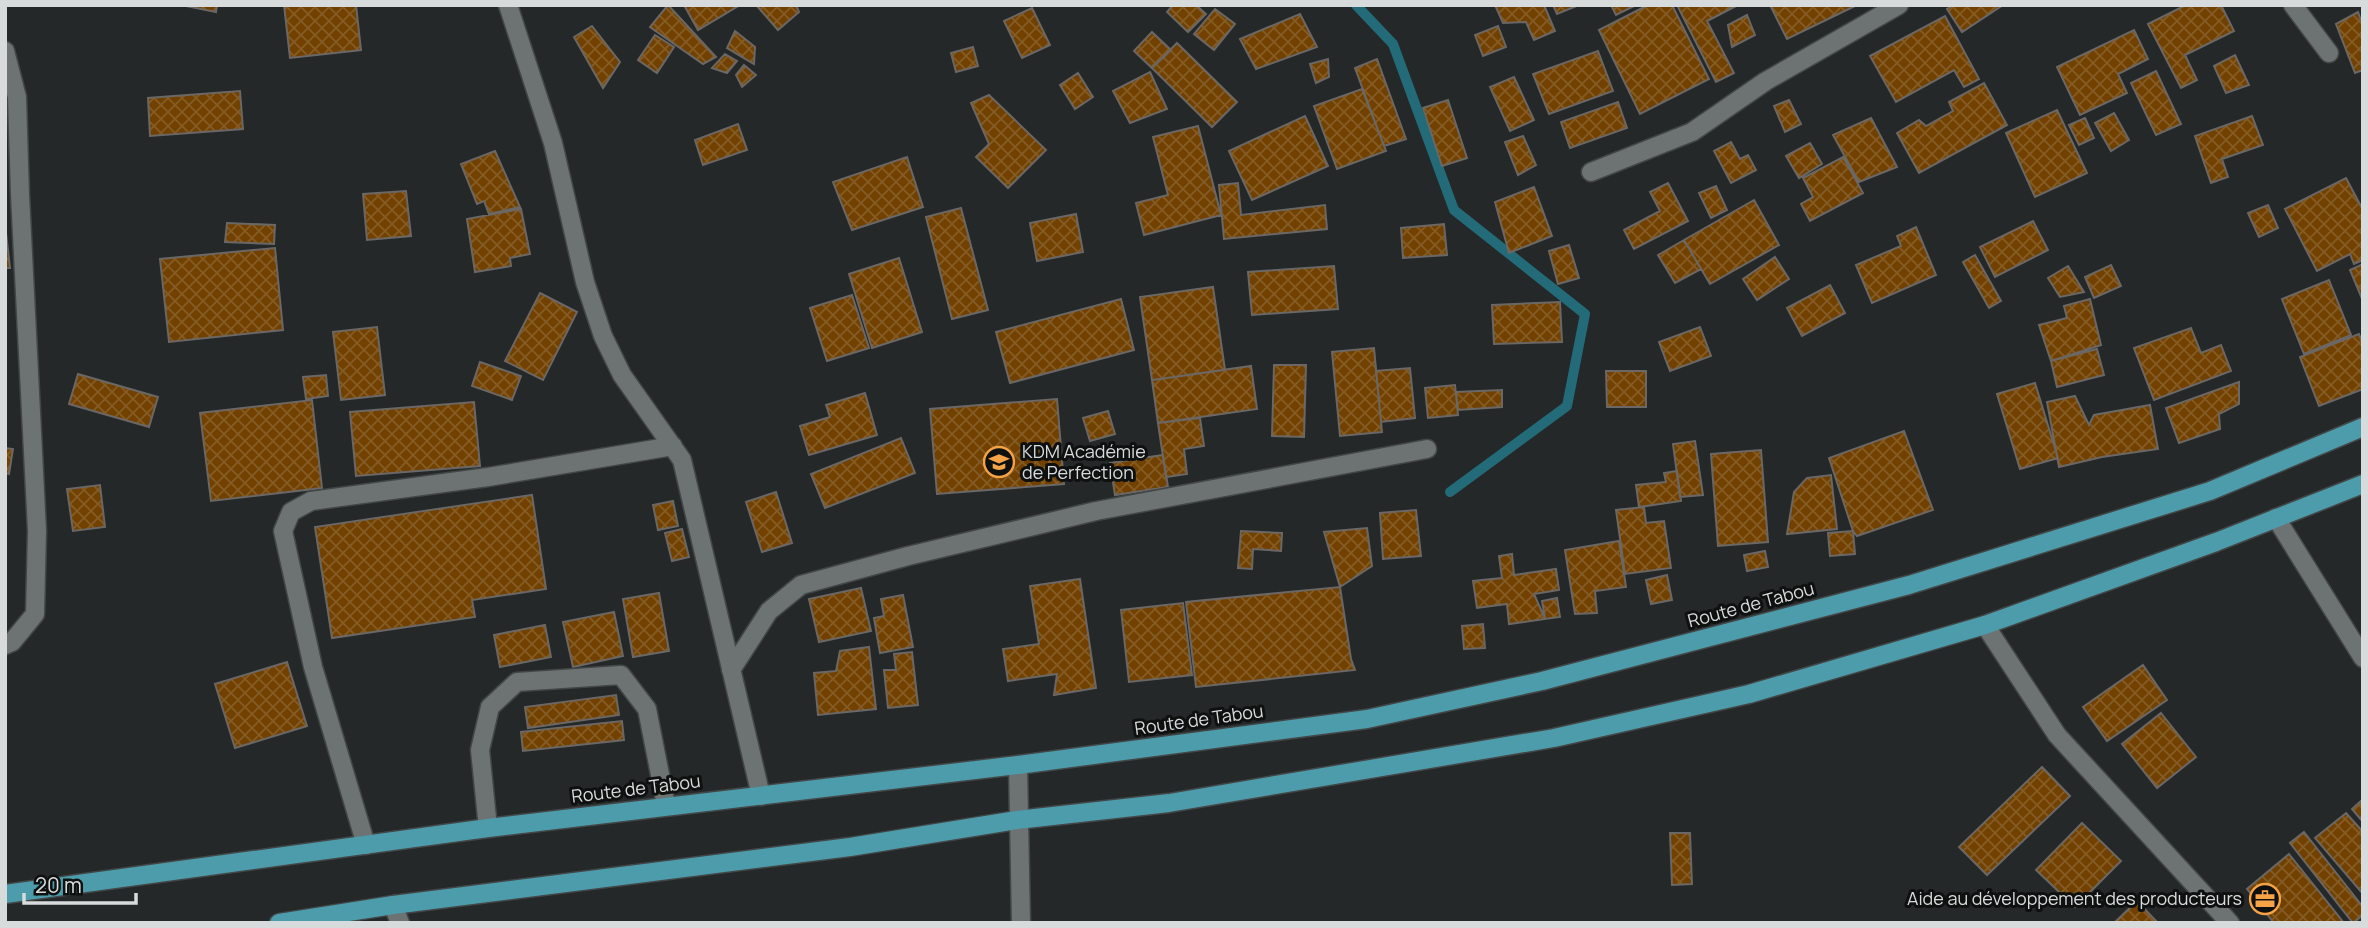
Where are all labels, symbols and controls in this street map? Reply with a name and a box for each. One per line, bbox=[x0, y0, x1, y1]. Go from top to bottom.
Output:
place label: KDM Académie de Perfection bbox=[1022, 439, 1146, 484]
school or university icon: KDM Académie de Perfection bbox=[982, 445, 1016, 479]
street label: Route de Tabou bbox=[1685, 576, 1817, 632]
street label: Route de Tabou bbox=[1133, 698, 1265, 740]
street label: Route de Tabou bbox=[570, 768, 702, 808]
scale bar bbox=[24, 862, 136, 906]
text: 20 m bbox=[35, 871, 82, 899]
office icon: Aide au développement des producteurs bbox=[2248, 882, 2282, 916]
place label: Aide au développement des producteurs bbox=[1907, 886, 2242, 910]

